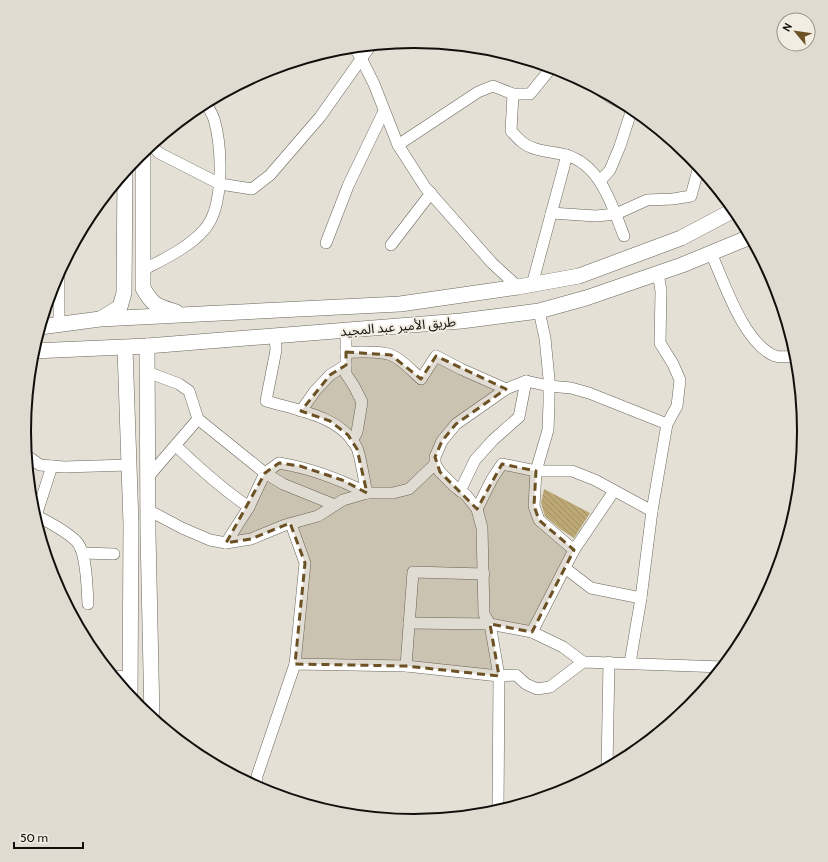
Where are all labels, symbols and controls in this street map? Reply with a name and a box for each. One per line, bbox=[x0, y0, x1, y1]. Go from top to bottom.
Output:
north arrow bbox=[776, 12, 816, 52]
text: N bbox=[779, 20, 795, 34]
street label: طريق الأمير عبد المجيد bbox=[339, 313, 457, 340]
scale bar bbox=[14, 824, 83, 850]
text: 50 m bbox=[20, 830, 48, 845]

